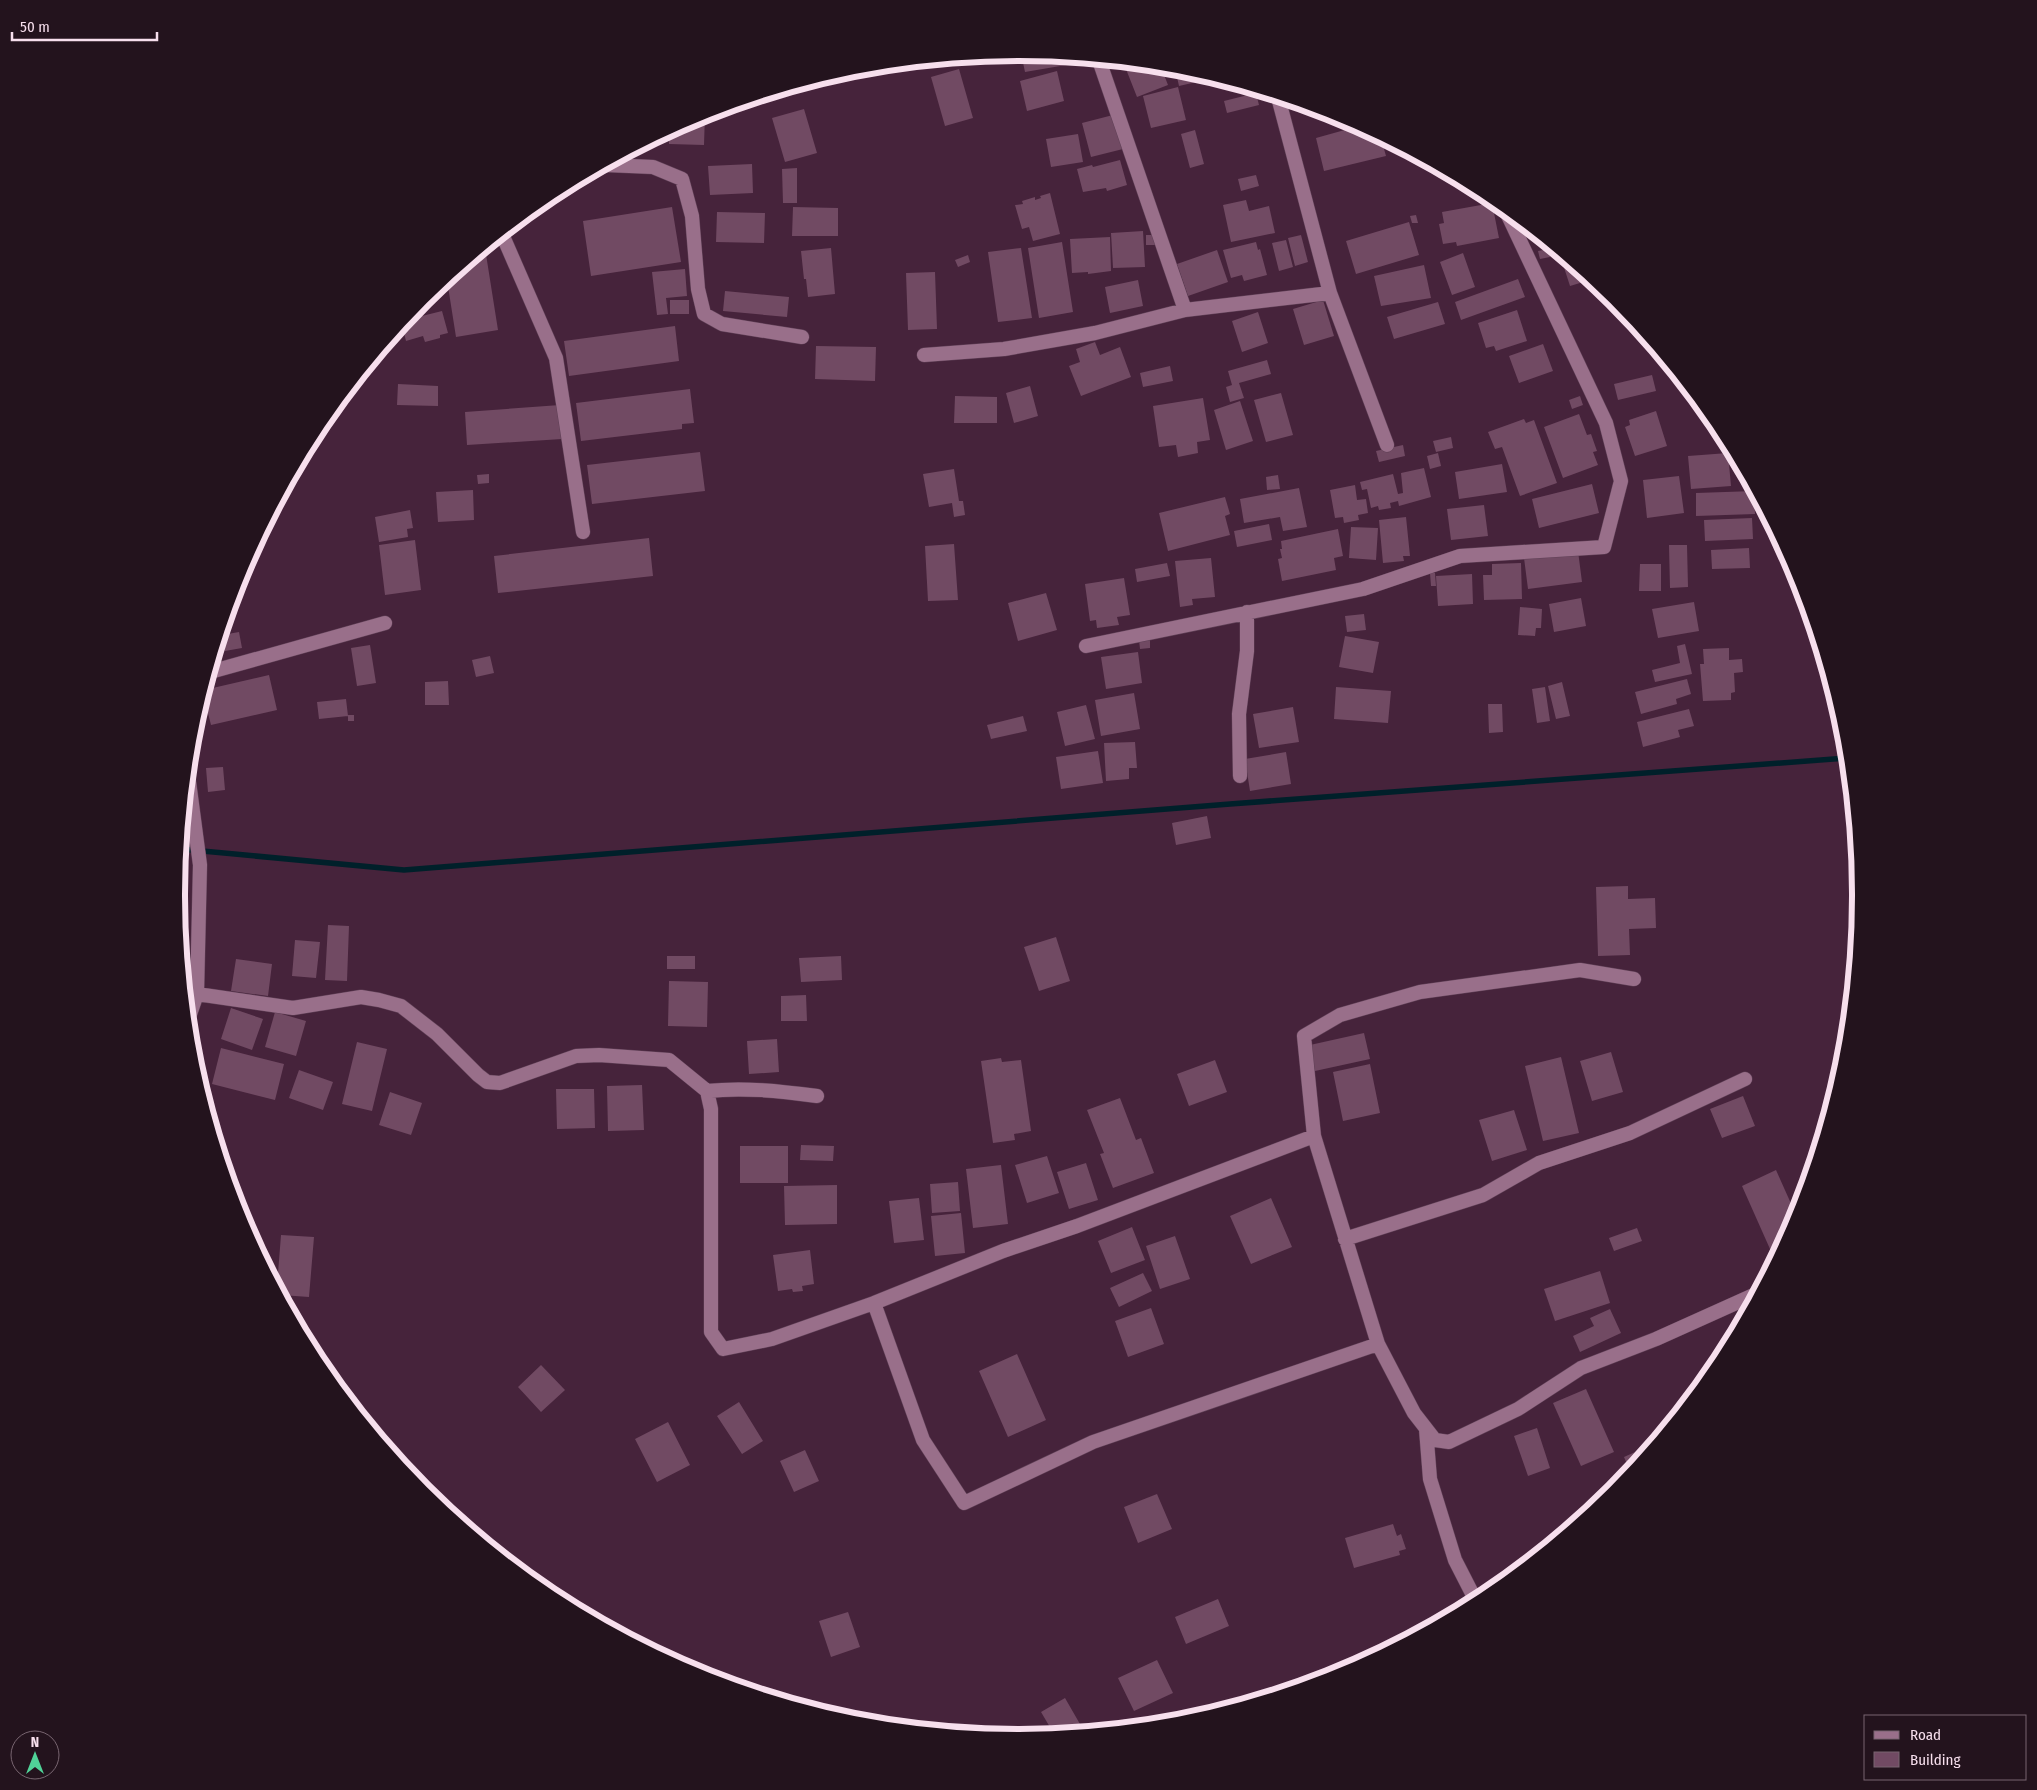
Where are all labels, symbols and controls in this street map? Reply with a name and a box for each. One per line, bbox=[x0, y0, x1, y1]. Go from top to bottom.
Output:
scale bar bbox=[12, 10, 158, 42]
text: 50 m bbox=[20, 18, 50, 36]
legend bbox=[1864, 1715, 2027, 1780]
text: Road bbox=[1910, 1726, 1941, 1744]
north arrow bbox=[10, 1730, 60, 1780]
text: N bbox=[31, 1734, 39, 1751]
text: Building bbox=[1910, 1751, 1961, 1769]

